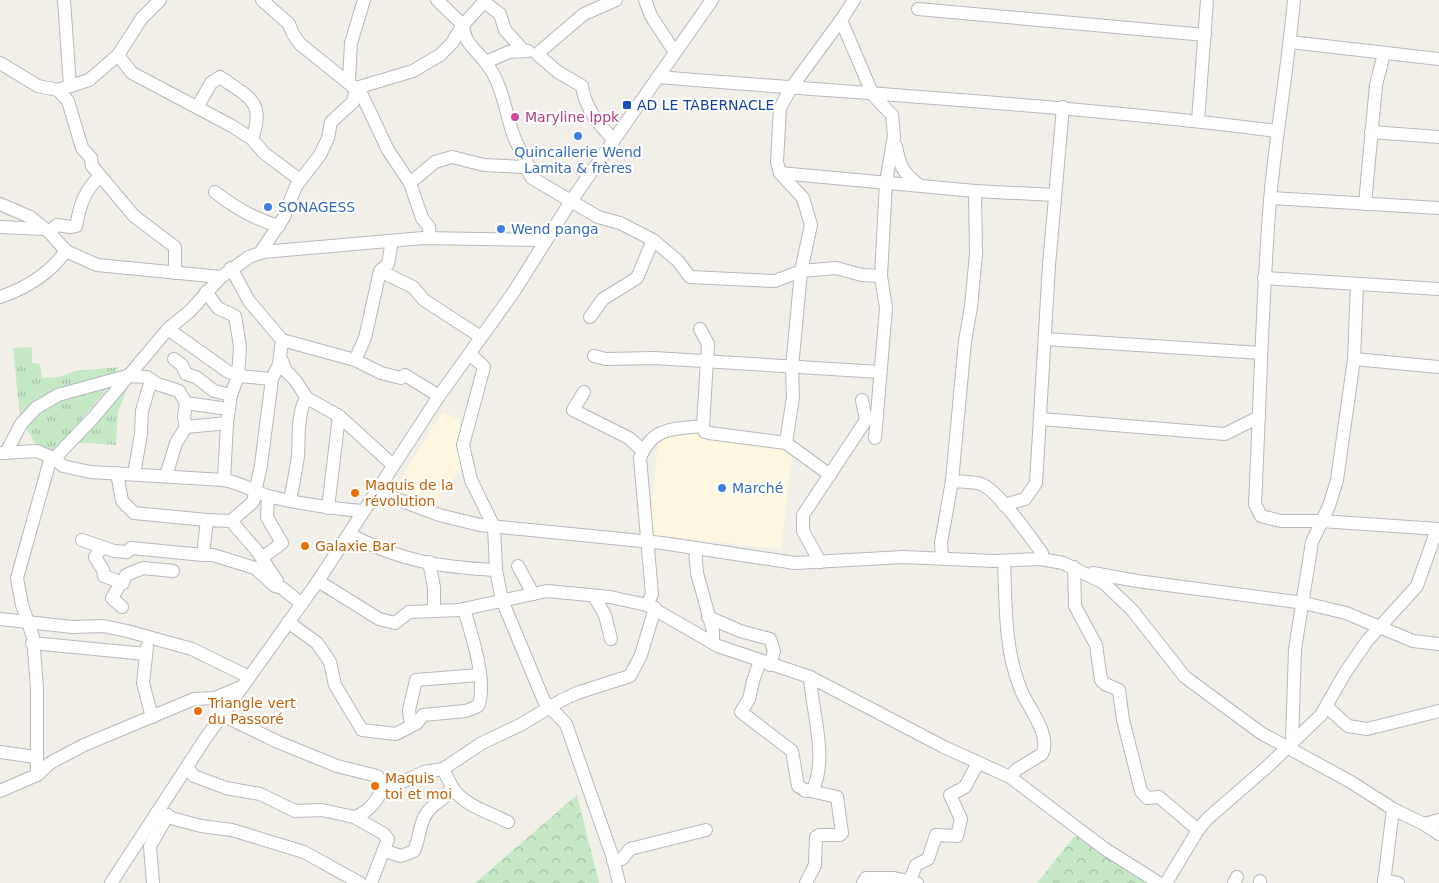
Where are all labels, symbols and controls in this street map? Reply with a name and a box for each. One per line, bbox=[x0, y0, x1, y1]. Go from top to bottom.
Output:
place label: AD LE TABERNACLE bbox=[637, 97, 774, 113]
marker: AD LE TABERNACLE bbox=[621, 99, 633, 111]
place label: Maryline lppk bbox=[525, 109, 620, 125]
marker: Maryline lppk bbox=[509, 111, 521, 123]
marker: Quincallerie Wend Lamita & frères bbox=[572, 130, 584, 142]
place label: Quincallerie Wend Lamita & frères bbox=[514, 144, 642, 176]
place label: SONAGESS bbox=[278, 199, 355, 215]
marker: SONAGESS bbox=[262, 201, 274, 213]
place label: Wend panga bbox=[511, 221, 599, 237]
marker: Wend panga bbox=[495, 223, 507, 235]
place label: Maquis de la révolution bbox=[365, 477, 453, 509]
place label: Marché bbox=[732, 480, 783, 496]
marker: Marché bbox=[716, 482, 728, 494]
marker: Maquis de la révolution bbox=[349, 487, 361, 499]
place label: Galaxie Bar bbox=[315, 538, 396, 554]
marker: Galaxie Bar bbox=[299, 540, 311, 552]
place label: Triangle vert du Passoré bbox=[207, 695, 296, 727]
marker: Triangle vert du Passoré bbox=[192, 705, 204, 717]
place label: Maquis toi et moi bbox=[385, 770, 452, 802]
marker: Maquis toi et moi bbox=[369, 780, 381, 792]

